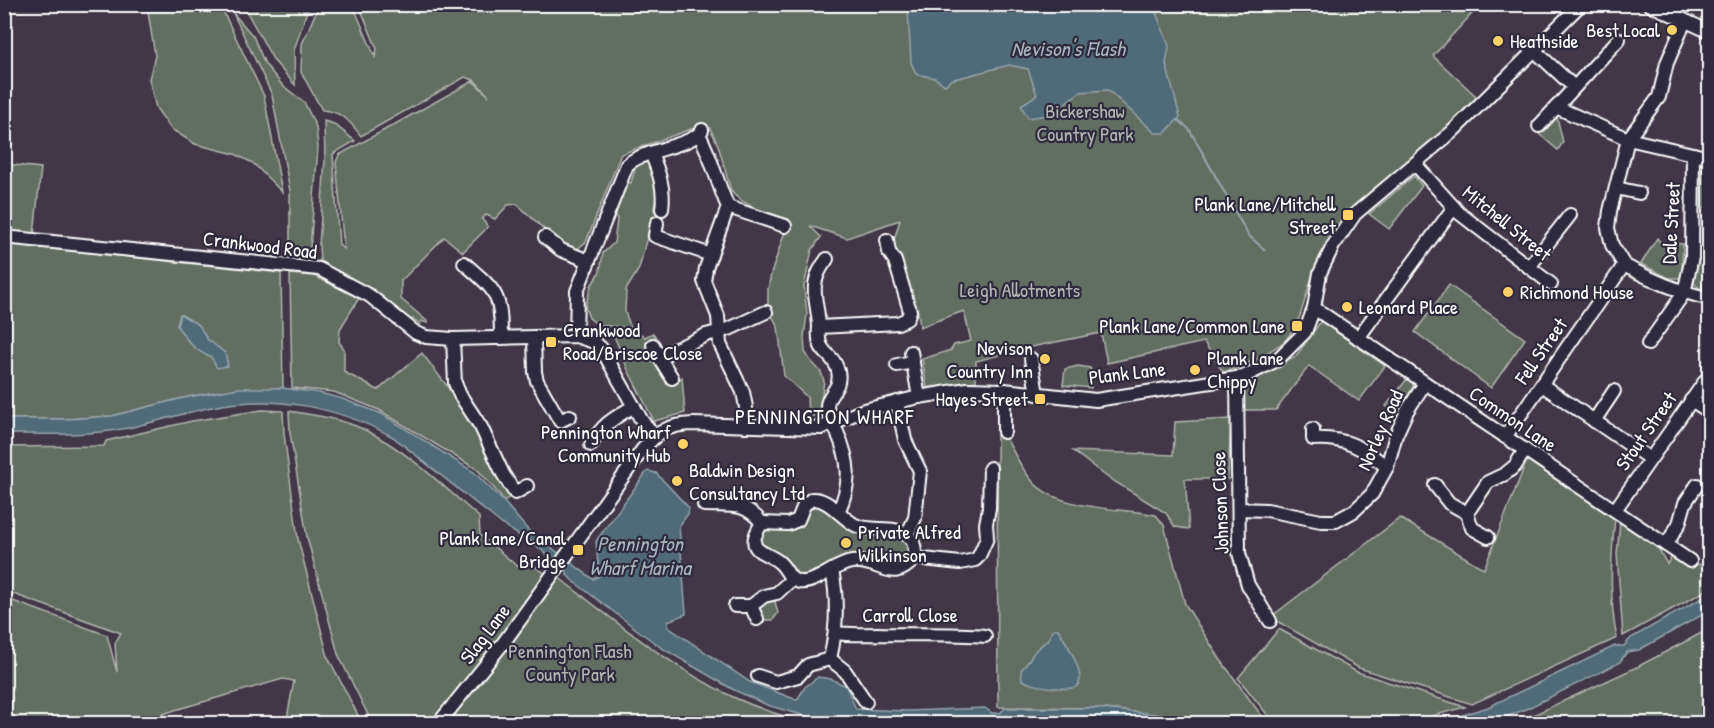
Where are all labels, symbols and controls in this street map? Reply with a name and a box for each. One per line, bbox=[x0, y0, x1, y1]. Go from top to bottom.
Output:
place label: Best Local bbox=[1586, 16, 1661, 43]
marker: Best Local bbox=[1665, 23, 1679, 37]
place label: Heathside bbox=[1510, 27, 1578, 54]
water label: Nevison's Flash bbox=[1011, 34, 1126, 63]
marker: Heathside bbox=[1491, 34, 1505, 48]
park label: Bickershaw Country Park bbox=[1036, 97, 1134, 147]
street label: Mitchell Street bbox=[1457, 178, 1558, 268]
street label: Dale Street bbox=[1655, 180, 1686, 265]
place label: Plank Lane/Mitchell Street bbox=[1195, 190, 1337, 240]
marker: Plank Lane/Mitchell Street bbox=[1341, 208, 1355, 222]
street label: Crankwood Road bbox=[202, 224, 319, 265]
park label: Leigh Allotments bbox=[960, 276, 1080, 303]
place label: Richmond House bbox=[1520, 278, 1634, 305]
marker: Richmond House bbox=[1501, 285, 1515, 299]
place label: Leonard Place bbox=[1359, 293, 1458, 320]
marker: Leonard Place bbox=[1340, 300, 1354, 314]
street label: Fell Street bbox=[1507, 311, 1574, 390]
place label: Plank Lane/Common Lane bbox=[1099, 312, 1285, 339]
place label: Crankwood Road/Briscoe Close bbox=[563, 316, 703, 366]
marker: Plank Lane/Common Lane bbox=[1290, 319, 1304, 333]
place label: Nevison Country Inn bbox=[947, 334, 1033, 384]
marker: Crankwood Road/Briscoe Close bbox=[544, 335, 558, 349]
place label: Plank Lane Chippy bbox=[1207, 344, 1284, 394]
marker: Nevison Country Inn bbox=[1038, 352, 1052, 366]
street label: Plank Lane bbox=[1087, 354, 1167, 391]
marker: Plank Lane Chippy bbox=[1188, 363, 1202, 377]
street label: Common Lane bbox=[1464, 379, 1562, 458]
place label: Hayes Street bbox=[936, 385, 1029, 412]
street label: Norley Road bbox=[1350, 385, 1409, 474]
street label: Stout Street bbox=[1609, 385, 1683, 475]
marker: Hayes Street bbox=[1033, 392, 1047, 406]
district label: PENNINGTON WHARF bbox=[735, 402, 915, 431]
place label: Pennington Wharf Community Hub bbox=[541, 418, 671, 468]
marker: Pennington Wharf Community Hub bbox=[676, 437, 690, 451]
street label: Johnson Close bbox=[1204, 451, 1235, 555]
place label: Baldwin Design Consultancy Ltd bbox=[689, 456, 805, 506]
marker: Baldwin Design Consultancy Ltd bbox=[670, 474, 684, 488]
place label: Private Alfred Wilkinson bbox=[858, 518, 961, 568]
place label: Plank Lane/Canal Bridge bbox=[440, 524, 567, 574]
water label: Pennington Wharf Marina bbox=[589, 529, 694, 582]
marker: Private Alfred Wilkinson bbox=[839, 536, 853, 550]
marker: Plank Lane/Canal Bridge bbox=[571, 543, 585, 557]
street label: Slag Lane bbox=[453, 598, 516, 669]
street label: Carroll Close bbox=[862, 601, 958, 628]
park label: Pennington Flash County Park bbox=[508, 637, 632, 687]

